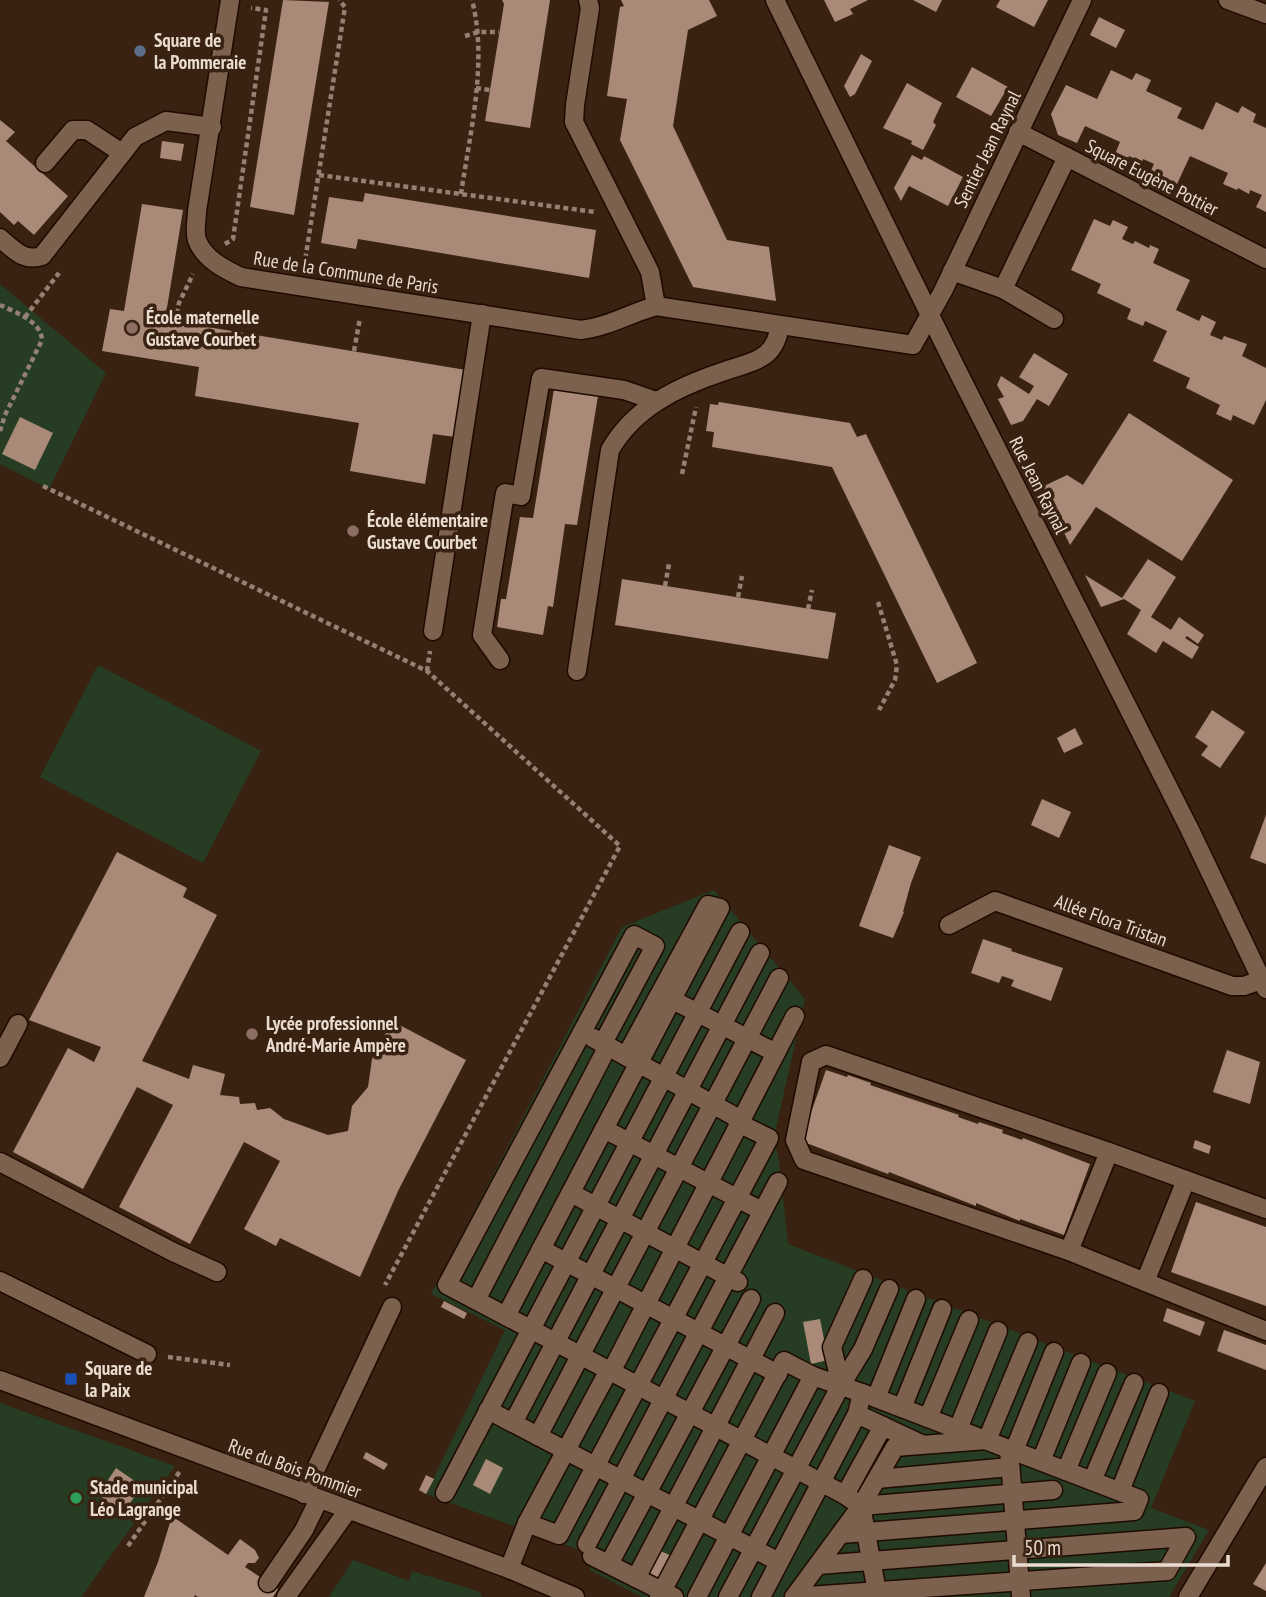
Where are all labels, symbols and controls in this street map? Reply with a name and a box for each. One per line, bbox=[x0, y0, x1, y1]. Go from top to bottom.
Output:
place label: Square de la Pommeraie bbox=[154, 28, 246, 74]
marker: Square de la Pommeraie bbox=[132, 43, 148, 59]
street label: Sentier Jean Raynal bbox=[948, 86, 1026, 212]
street label: Square Eugène Pottier bbox=[1082, 133, 1223, 221]
street label: Rue de la Commune de Paris bbox=[252, 246, 440, 298]
place label: École maternelle Gustave Courbet bbox=[146, 305, 259, 351]
marker: École maternelle Gustave Courbet bbox=[124, 320, 140, 336]
street label: Rue Jean Raynal bbox=[1004, 432, 1074, 538]
place label: École élémentaire Gustave Courbet bbox=[367, 508, 488, 554]
marker: École élémentaire Gustave Courbet bbox=[345, 523, 361, 539]
street label: Allée Flora Tristan bbox=[1051, 889, 1171, 951]
place label: Lycée professionnel André-Marie Ampère bbox=[265, 1011, 406, 1057]
marker: Lycée professionnel André-Marie Ampère bbox=[244, 1026, 260, 1042]
place label: Square de la Paix bbox=[85, 1356, 152, 1402]
marker: Square de la Paix bbox=[63, 1371, 79, 1387]
street label: Rue du Bois Pommier bbox=[225, 1433, 365, 1503]
place label: Stade municipal Léo Lagrange bbox=[90, 1475, 198, 1521]
marker: Stade municipal Léo Lagrange bbox=[68, 1490, 84, 1506]
scale bar bbox=[1014, 1524, 1228, 1568]
text: 50 m bbox=[1024, 1534, 1061, 1561]

